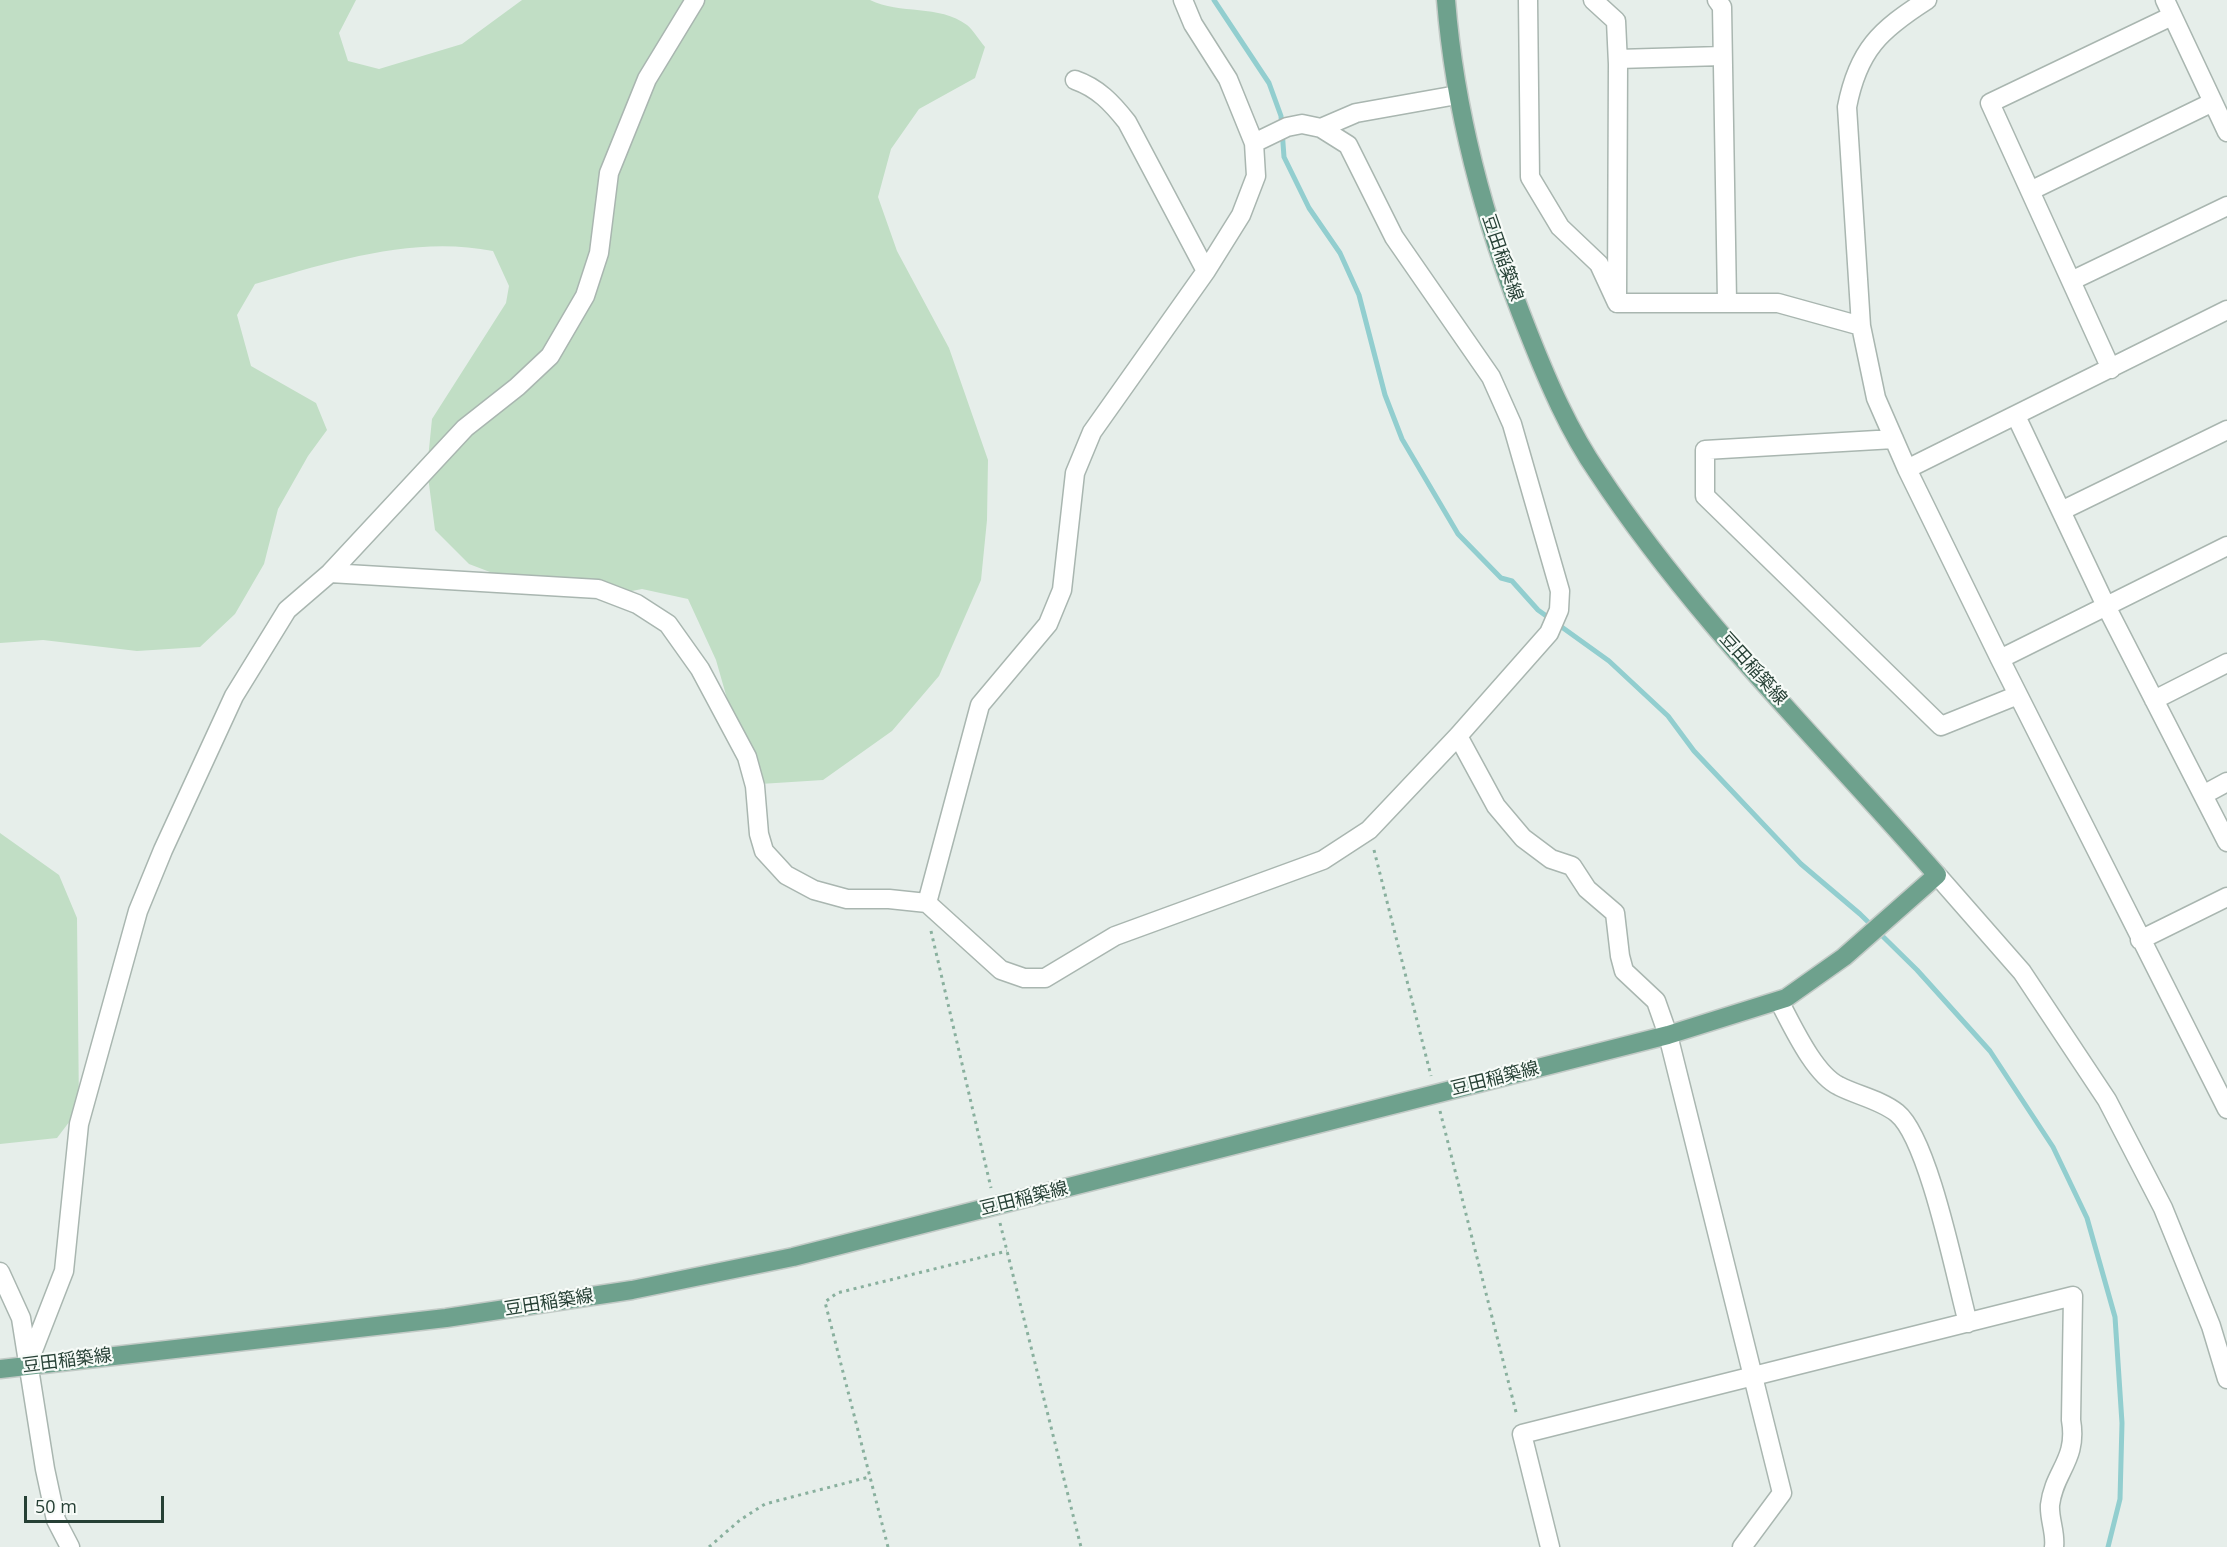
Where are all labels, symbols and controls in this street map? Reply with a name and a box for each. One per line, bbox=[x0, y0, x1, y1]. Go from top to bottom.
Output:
street label: 豆田稲築線 bbox=[1477, 212, 1527, 304]
street label: 豆田稲築線 bbox=[1715, 628, 1791, 710]
street label: 豆田稲築線 bbox=[1449, 1058, 1541, 1100]
street label: 豆田稲築線 bbox=[978, 1178, 1070, 1220]
street label: 豆田稲築線 bbox=[503, 1285, 595, 1321]
street label: 豆田稲築線 bbox=[21, 1345, 113, 1377]
scale bar bbox=[27, 1484, 166, 1522]
text: 50 m bbox=[35, 1494, 77, 1518]

